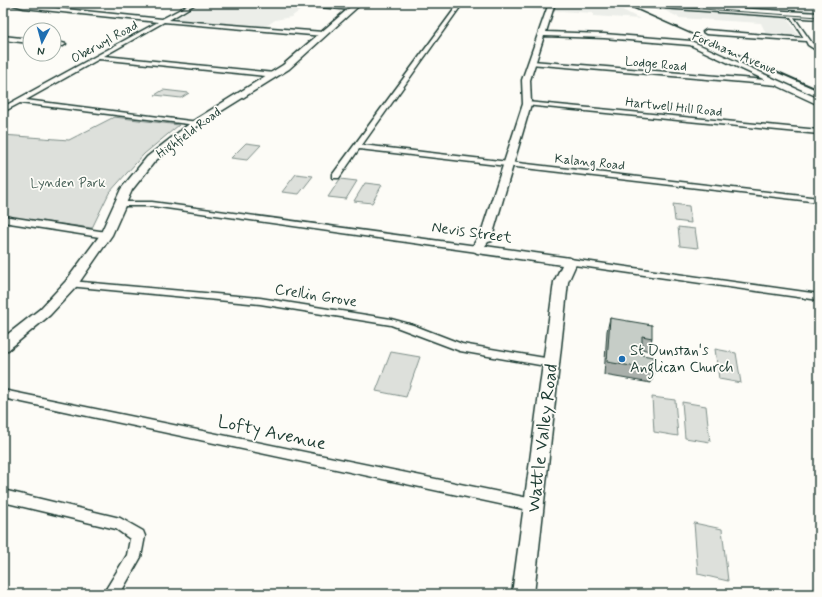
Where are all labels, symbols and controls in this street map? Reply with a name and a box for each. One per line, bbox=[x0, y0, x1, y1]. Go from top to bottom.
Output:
street label: Oberwyl Road bbox=[68, 17, 141, 68]
north arrow bbox=[22, 22, 62, 62]
street label: Fordham Avenue bbox=[689, 28, 779, 79]
text: N bbox=[37, 44, 45, 58]
street label: Lodge Road bbox=[624, 53, 687, 77]
street label: Hartwell Hill Road bbox=[624, 94, 723, 121]
street label: Highfield Road bbox=[153, 104, 226, 164]
street label: Kalang Road bbox=[554, 150, 626, 175]
park label: Lynden Park bbox=[30, 175, 106, 192]
street label: Nevis Street bbox=[431, 217, 513, 249]
street label: Crellin Grove bbox=[273, 280, 358, 312]
place label: St Dunstan's Anglican Church bbox=[630, 341, 734, 379]
marker: St Dunstan's Anglican Church bbox=[617, 354, 627, 364]
street label: Wattle Valley Road bbox=[522, 362, 564, 514]
street label: Lofty Avenue bbox=[215, 410, 328, 456]

